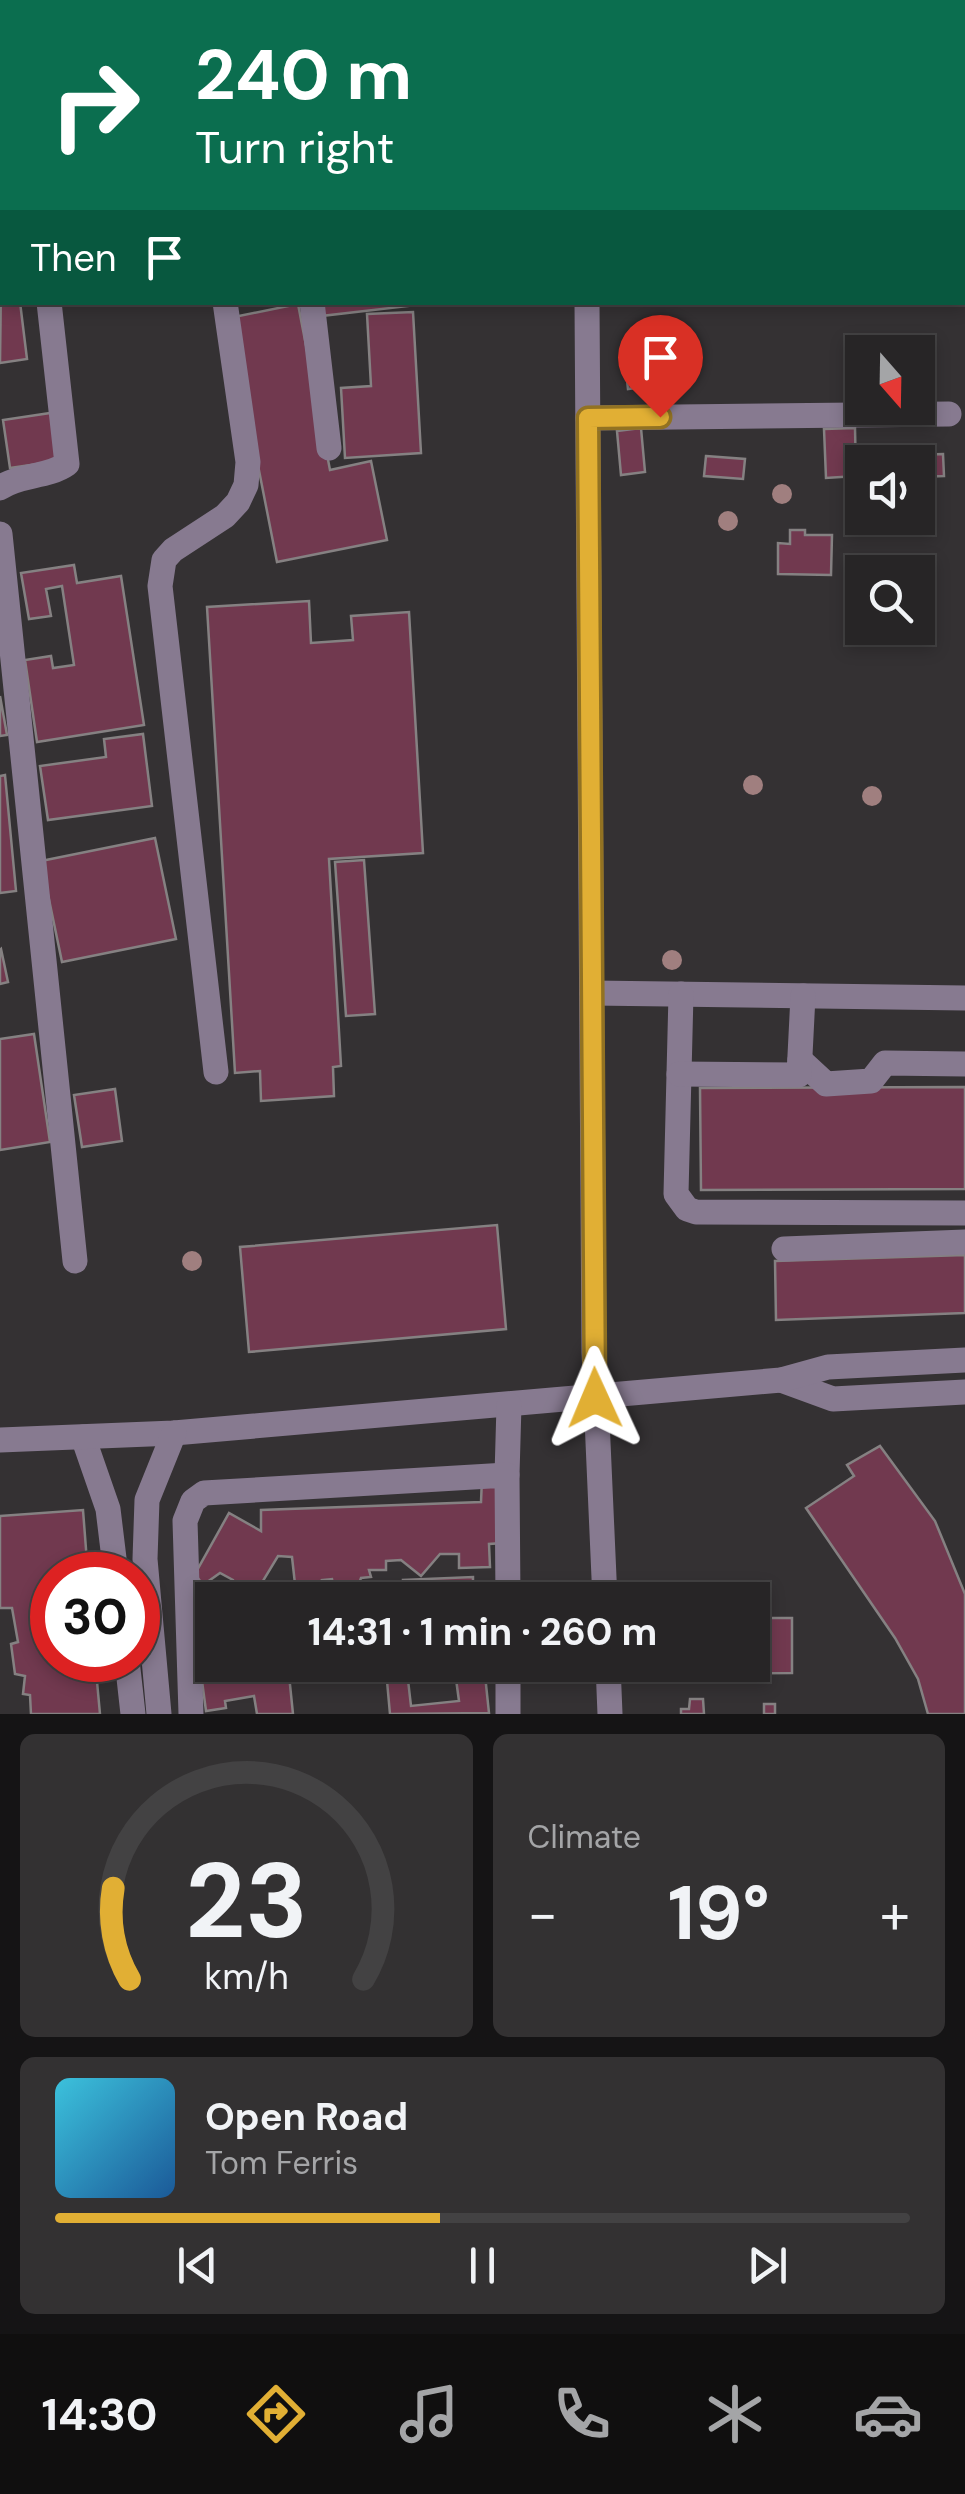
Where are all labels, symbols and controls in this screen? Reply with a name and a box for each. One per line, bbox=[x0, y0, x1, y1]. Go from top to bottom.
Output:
text: 240 m bbox=[195, 30, 412, 121]
icon: right bbox=[30, 40, 160, 170]
text: Turn right bbox=[195, 118, 394, 177]
icon: arrive bbox=[137, 230, 192, 285]
text: Then bbox=[30, 233, 117, 283]
pin bbox=[618, 315, 703, 418]
icon: arrive bbox=[633, 330, 688, 385]
north arrow bbox=[845, 335, 935, 425]
map controls bbox=[845, 335, 935, 645]
button: sound bbox=[845, 445, 935, 535]
button: search bbox=[845, 555, 935, 645]
position arrow bbox=[543, 1346, 647, 1450]
speed limit sign: 30 bbox=[30, 1552, 160, 1682]
text: 14:31 · 1 min · 260 m bbox=[308, 1607, 657, 1657]
text: Climate bbox=[528, 1816, 641, 1858]
text: 23 bbox=[185, 1834, 308, 1969]
text: 19° bbox=[668, 1865, 770, 1962]
text: − bbox=[528, 1878, 558, 1950]
text: + bbox=[880, 1878, 910, 1950]
text: km/h bbox=[204, 1954, 288, 2000]
text: Open Road bbox=[205, 2092, 408, 2142]
text: Tom Ferris bbox=[205, 2142, 358, 2184]
icon: previous bbox=[170, 2238, 225, 2293]
icon: pause bbox=[455, 2238, 510, 2293]
icon: next bbox=[740, 2238, 795, 2293]
icon: directions bbox=[241, 2379, 311, 2449]
icon: music bbox=[394, 2379, 464, 2449]
icon: phone bbox=[547, 2379, 617, 2449]
icon: climate bbox=[700, 2379, 770, 2449]
icon: car bbox=[853, 2379, 923, 2449]
text: 14:30 bbox=[42, 2385, 157, 2444]

